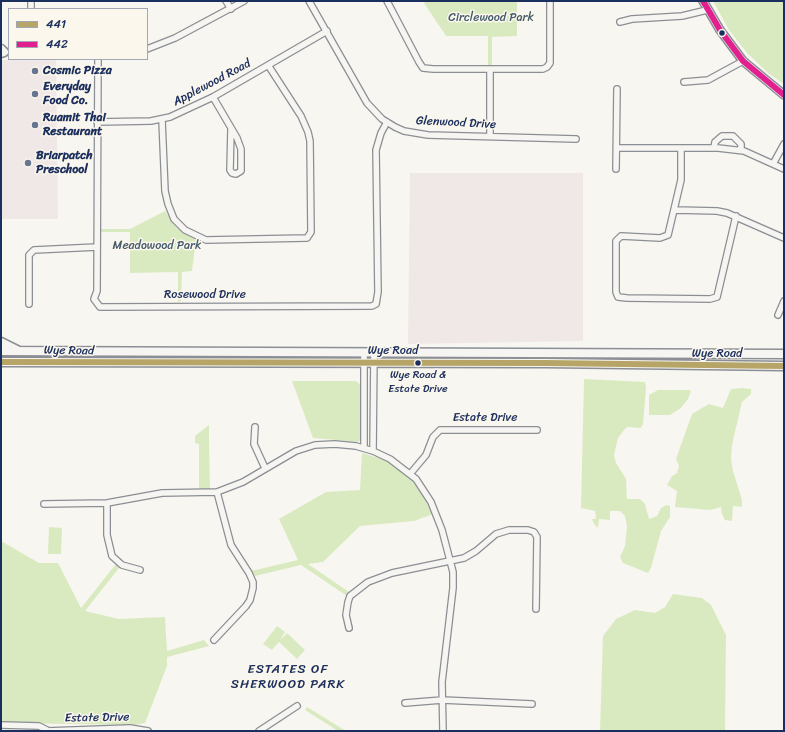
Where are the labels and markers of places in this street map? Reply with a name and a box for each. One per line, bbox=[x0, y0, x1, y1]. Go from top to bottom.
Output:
unlabelled marker bbox=[717, 28, 727, 38]
place label: Cosmic Pizza bbox=[43, 64, 112, 78]
marker: Cosmic Pizza bbox=[30, 66, 40, 76]
place label: Everyday Food Co. bbox=[43, 80, 91, 108]
marker: Everyday Food Co. bbox=[30, 89, 40, 99]
place label: Ruamit Thai Restaurant bbox=[43, 111, 106, 139]
marker: Ruamit Thai Restaurant bbox=[30, 120, 40, 130]
place label: Briarpatch Preschool bbox=[36, 149, 93, 177]
marker: Briarpatch Preschool bbox=[23, 158, 33, 168]
marker: Wye Road & Estate Drive bbox=[413, 358, 423, 368]
place label: Wye Road & Estate Drive bbox=[388, 368, 448, 394]

